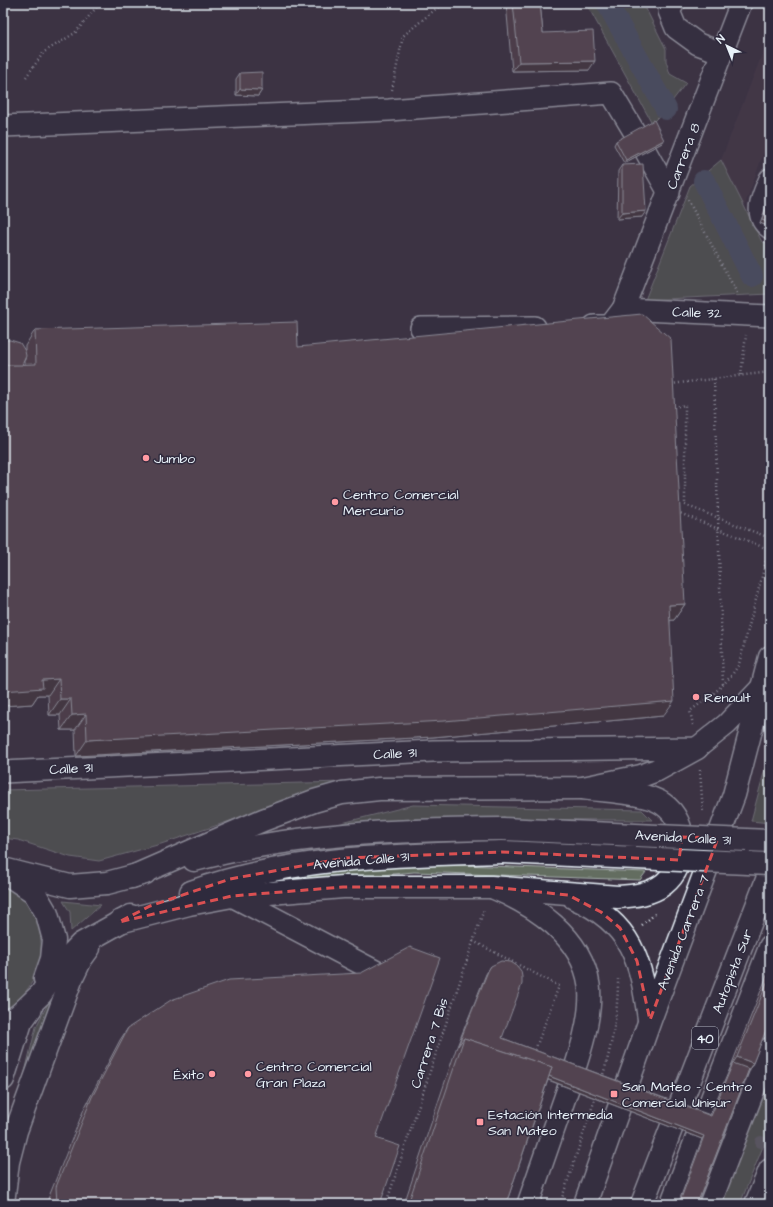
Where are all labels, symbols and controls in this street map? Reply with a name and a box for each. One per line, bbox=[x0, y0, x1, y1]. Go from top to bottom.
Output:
north arrow bbox=[707, 26, 747, 66]
text: N bbox=[713, 31, 728, 47]
street label: Carrera 8 bbox=[662, 120, 706, 192]
street label: Calle 32 bbox=[672, 302, 722, 324]
place label: Jumbo bbox=[154, 449, 195, 469]
marker: Jumbo bbox=[141, 453, 151, 463]
place label: Centro Comercial Mercurio bbox=[343, 485, 459, 521]
marker: Centro Comercial Mercurio bbox=[330, 497, 340, 507]
place label: Renault bbox=[704, 688, 751, 708]
marker: Renault bbox=[691, 692, 701, 702]
street label: Calle 31 bbox=[373, 743, 418, 765]
street label: Calle 31 bbox=[49, 758, 94, 780]
street label: Avenida Calle 31 bbox=[634, 825, 732, 851]
street label: Avenida Calle 31 bbox=[312, 847, 410, 875]
street label: Avenida Carrera 7 bbox=[653, 871, 715, 993]
street label: Autopista Sur bbox=[708, 926, 758, 1016]
street label: Carrera 7 Bis bbox=[406, 996, 454, 1091]
road number: 40 bbox=[692, 1027, 718, 1049]
place label: Centro Comercial Gran Plaza bbox=[256, 1057, 372, 1093]
place label: Éxito bbox=[173, 1065, 204, 1085]
marker: Éxito bbox=[207, 1069, 217, 1079]
marker: Centro Comercial Gran Plaza bbox=[243, 1069, 253, 1079]
place label: San Mateo - Centro Comercial Unisur bbox=[622, 1077, 752, 1113]
marker: San Mateo - Centro Comercial Unisur bbox=[609, 1089, 619, 1099]
place label: Estación Intermedia San Mateo bbox=[488, 1105, 613, 1141]
marker: Estación Intermedia San Mateo bbox=[475, 1117, 485, 1127]

